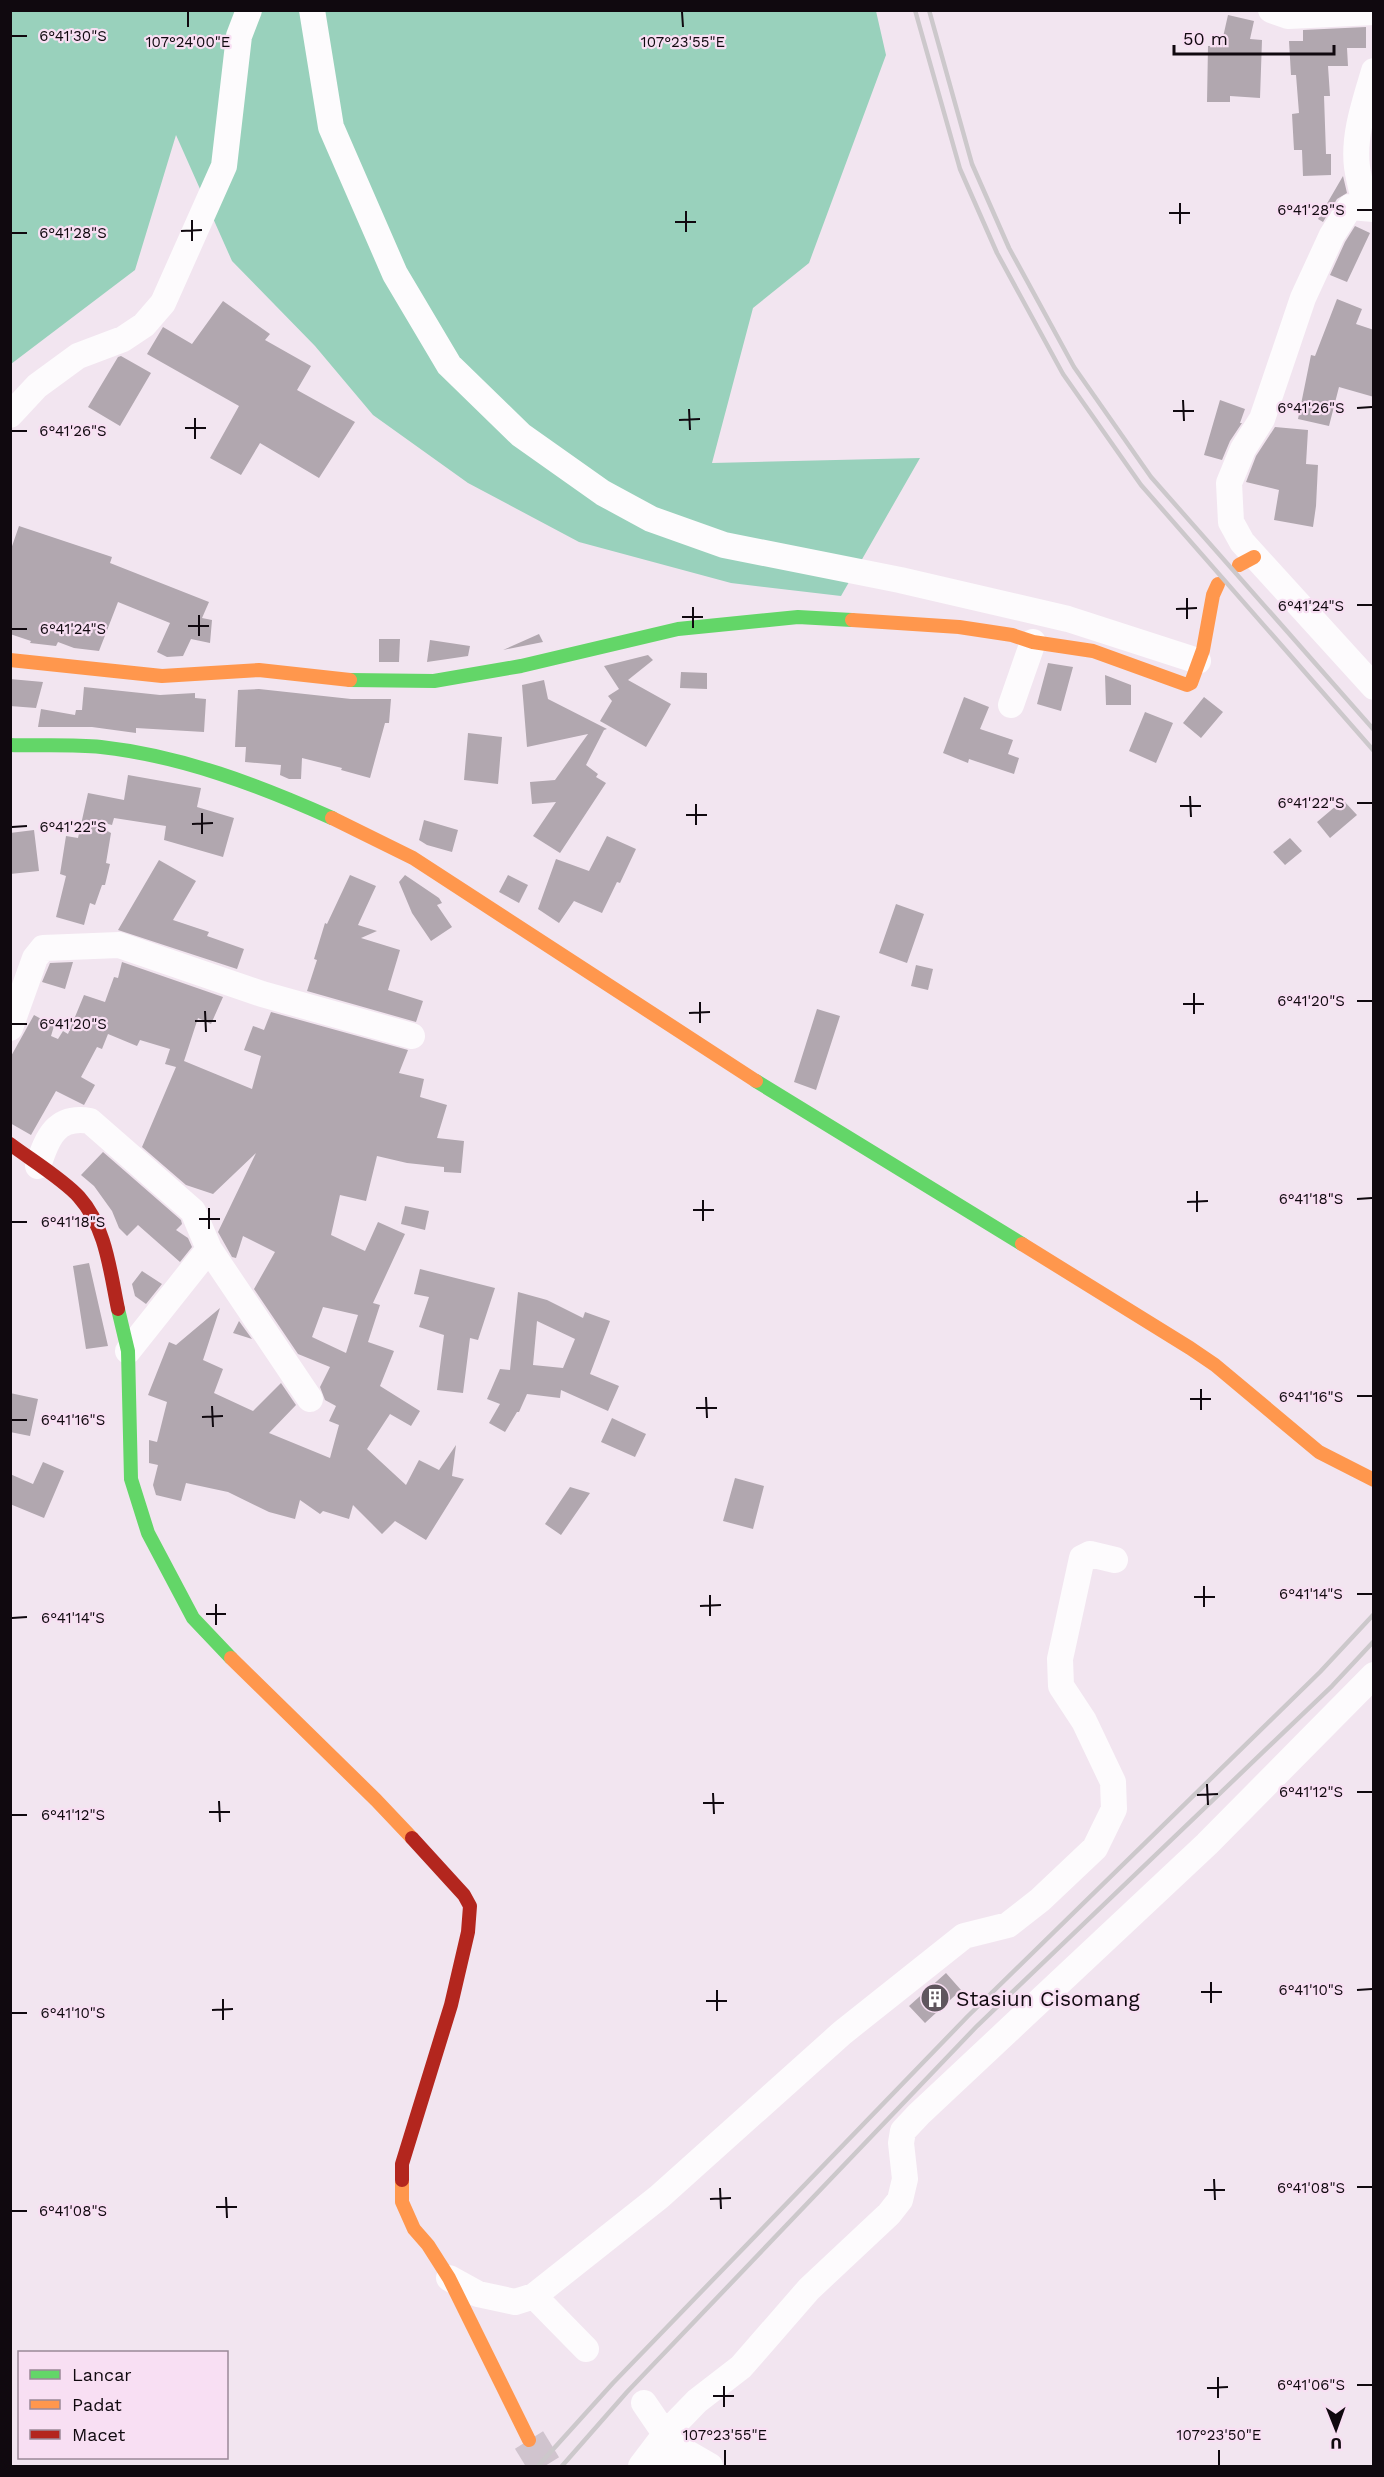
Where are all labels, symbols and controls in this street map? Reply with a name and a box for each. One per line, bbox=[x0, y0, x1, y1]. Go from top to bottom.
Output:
scale bar bbox=[1174, 18, 1334, 56]
text: 6°41'30"S bbox=[39, 27, 107, 45]
text: 50 m bbox=[1183, 28, 1228, 49]
text: 107°24'00"E bbox=[146, 33, 230, 51]
text: 107°23'55"E bbox=[641, 33, 725, 51]
text: 6°41'28"S bbox=[1277, 201, 1345, 219]
text: 6°41'28"S bbox=[39, 224, 107, 242]
text: 6°41'26"S bbox=[1277, 399, 1345, 417]
text: 6°41'26"S bbox=[39, 422, 107, 440]
text: 6°41'24"S bbox=[1278, 597, 1344, 615]
text: 6°41'24"S bbox=[40, 620, 106, 638]
text: 6°41'22"S bbox=[1277, 794, 1345, 812]
text: 6°41'22"S bbox=[39, 818, 107, 836]
text: 6°41'20"S bbox=[1277, 992, 1345, 1010]
text: 6°41'20"S bbox=[39, 1015, 107, 1033]
text: 6°41'18"S bbox=[1279, 1190, 1343, 1208]
text: 6°41'18"S bbox=[41, 1213, 105, 1231]
text: 6°41'16"S bbox=[1279, 1388, 1343, 1406]
text: 6°41'16"S bbox=[41, 1411, 105, 1429]
text: 6°41'14"S bbox=[1279, 1585, 1343, 1603]
text: 6°41'14"S bbox=[41, 1609, 105, 1627]
text: 6°41'12"S bbox=[1279, 1783, 1343, 1801]
text: 6°41'12"S bbox=[41, 1806, 105, 1824]
text: 6°41'10"S bbox=[1279, 1981, 1343, 1999]
building icon: Stasiun Cisomang bbox=[919, 1982, 951, 2014]
place label: Stasiun Cisomang bbox=[956, 1986, 1140, 2011]
text: 6°41'10"S bbox=[41, 2004, 105, 2022]
text: 6°41'08"S bbox=[1277, 2179, 1345, 2197]
text: 6°41'08"S bbox=[39, 2202, 107, 2220]
legend bbox=[18, 2351, 228, 2459]
text: Lancar bbox=[72, 2364, 132, 2385]
text: 6°41'06"S bbox=[1277, 2376, 1345, 2394]
text: Padat bbox=[72, 2394, 122, 2415]
north arrow bbox=[1306, 2399, 1366, 2459]
text: Macet bbox=[72, 2424, 126, 2445]
text: 107°23'55"E bbox=[683, 2426, 767, 2444]
text: 107°23'50"E bbox=[1177, 2426, 1261, 2444]
text: U bbox=[1330, 2434, 1342, 2453]

